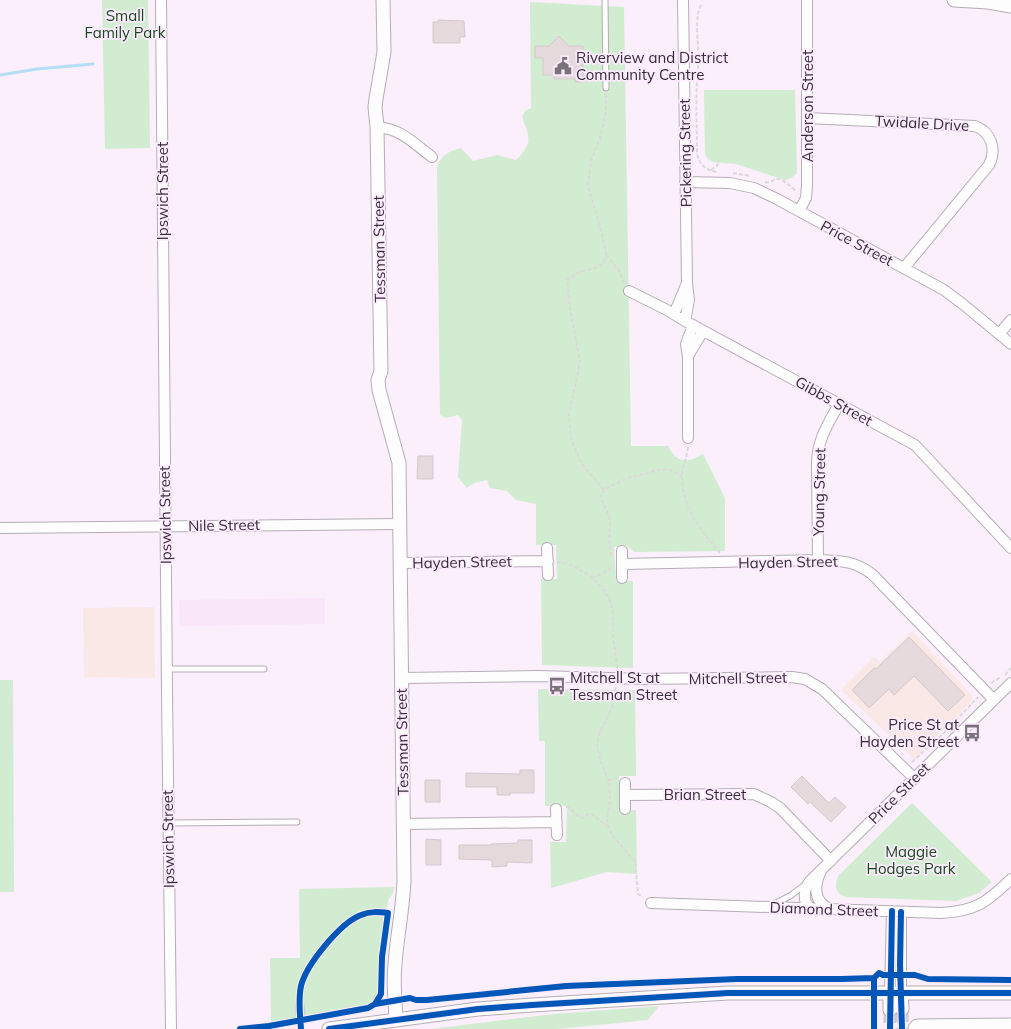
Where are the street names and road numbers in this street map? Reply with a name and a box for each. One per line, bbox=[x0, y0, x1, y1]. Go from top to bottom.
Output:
street label: Anderson Street bbox=[798, 50, 817, 162]
street label: Pickering Street bbox=[675, 98, 695, 208]
street label: Twidale Drive bbox=[874, 111, 970, 135]
street label: Ipswich Street bbox=[153, 142, 172, 240]
street label: Tessman Street bbox=[369, 195, 389, 303]
street label: Price Street bbox=[817, 216, 897, 270]
street label: Gibbs Street bbox=[792, 372, 876, 430]
street label: Young Street bbox=[809, 448, 829, 537]
street label: Ipswich Street bbox=[155, 466, 175, 564]
street label: Nile Street bbox=[188, 515, 260, 535]
street label: Hayden Street bbox=[412, 552, 512, 572]
street label: Hayden Street bbox=[738, 552, 838, 572]
street label: Mitchell Street bbox=[689, 668, 787, 688]
street label: Tessman Street bbox=[392, 688, 412, 796]
street label: Price Street bbox=[864, 758, 934, 828]
street label: Brian Street bbox=[664, 785, 746, 804]
street label: Ipswich Street bbox=[158, 790, 178, 888]
street label: Diamond Street bbox=[769, 898, 879, 920]

